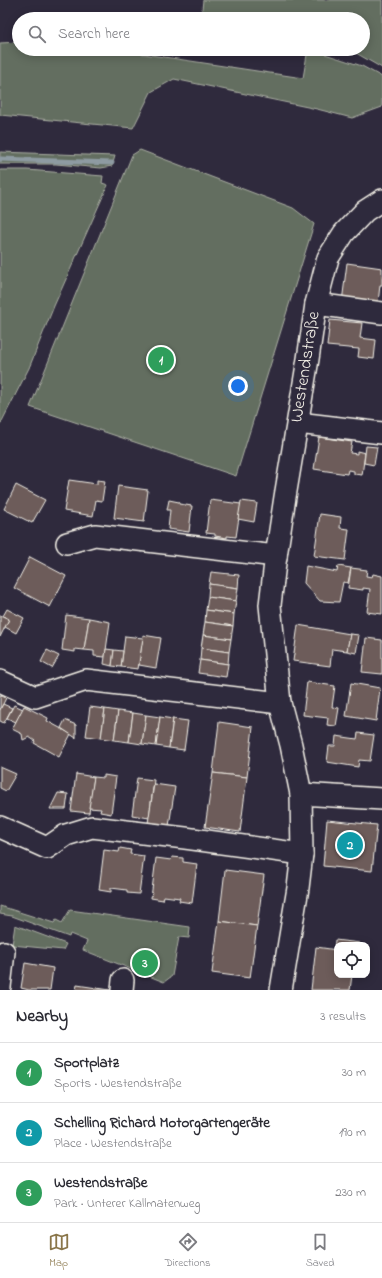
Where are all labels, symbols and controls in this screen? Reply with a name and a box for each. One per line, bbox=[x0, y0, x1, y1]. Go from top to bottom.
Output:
search box bbox=[12, 12, 370, 56]
icon: search bbox=[26, 23, 48, 45]
text: Search here bbox=[58, 23, 130, 45]
street label: Westendstraße bbox=[284, 309, 328, 424]
pin: 1 bbox=[148, 345, 174, 375]
your location bbox=[228, 376, 248, 396]
pin: 2 bbox=[337, 830, 363, 860]
map controls bbox=[334, 942, 370, 978]
button: locate bbox=[334, 942, 370, 978]
pin: 3 bbox=[132, 948, 158, 978]
text: Nearby bbox=[16, 1004, 68, 1029]
text: 3 results bbox=[320, 1007, 366, 1026]
text: Sportplatz bbox=[54, 1052, 119, 1074]
text: 1 bbox=[27, 1063, 31, 1082]
text: 30 m bbox=[342, 1063, 366, 1082]
text: Sports · Westendstraße bbox=[54, 1074, 182, 1093]
text: Schelling Richard Motorgartengeräte bbox=[54, 1112, 270, 1134]
text: 2 bbox=[26, 1123, 32, 1142]
text: 190 m bbox=[339, 1123, 366, 1142]
text: Place · Westendstraße bbox=[54, 1134, 172, 1153]
text: Westendstraße bbox=[54, 1172, 148, 1194]
text: 3 bbox=[26, 1183, 32, 1202]
text: 230 m bbox=[335, 1183, 366, 1202]
text: Park · Unterer Kallmatenweg bbox=[54, 1194, 200, 1213]
tab: Map bbox=[48, 1231, 70, 1271]
tab: Directions bbox=[165, 1231, 210, 1271]
tab: Saved bbox=[306, 1231, 334, 1271]

